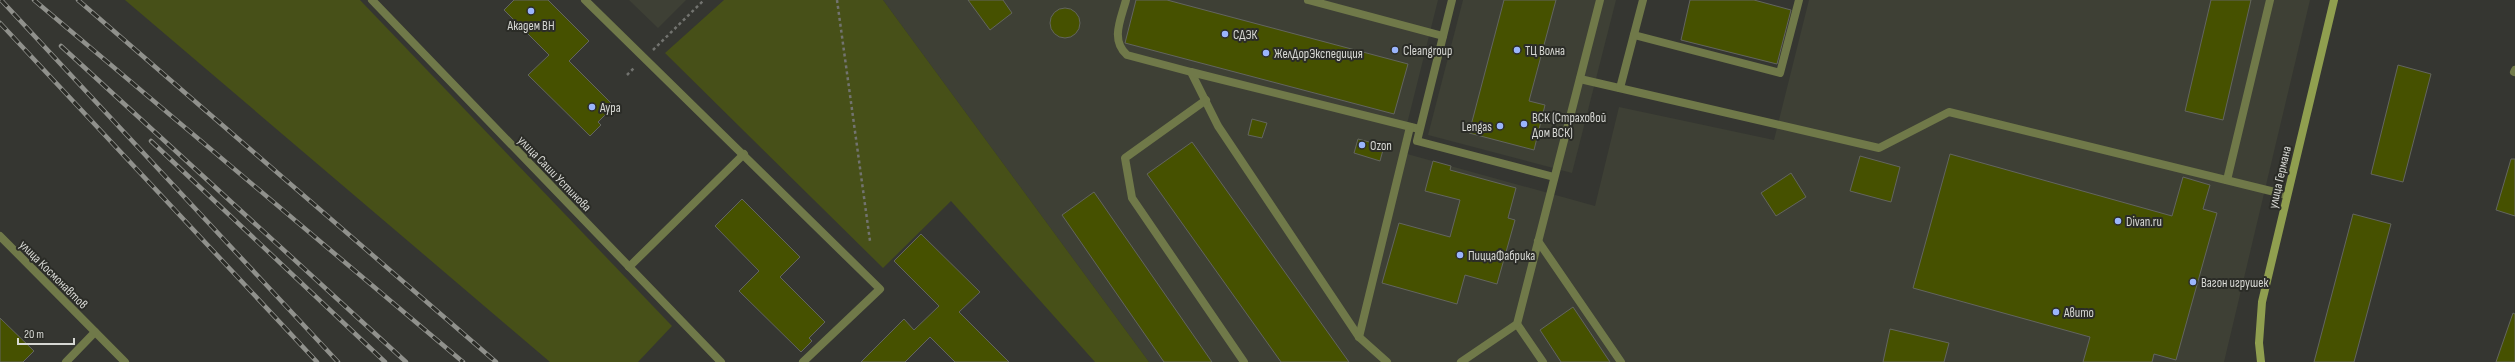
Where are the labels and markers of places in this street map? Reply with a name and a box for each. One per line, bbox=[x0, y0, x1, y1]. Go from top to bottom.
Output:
marker: Академ ВН bbox=[526, 6, 536, 16]
place label: Академ ВН bbox=[507, 18, 555, 34]
place label: СДЭК bbox=[1233, 27, 1258, 43]
marker: СДЭК bbox=[1220, 29, 1230, 39]
place label: Cleangroup bbox=[1403, 43, 1452, 59]
place label: ТЦ Волна bbox=[1525, 43, 1565, 59]
marker: Cleangroup bbox=[1390, 45, 1400, 55]
marker: ТЦ Волна bbox=[1512, 45, 1522, 55]
place label: ЖелДорЭкспедиция bbox=[1274, 46, 1363, 62]
marker: ЖелДорЭкспедиция bbox=[1261, 48, 1271, 58]
place label: Аура bbox=[599, 100, 621, 116]
marker: Аура bbox=[587, 102, 597, 112]
place label: ВСК (Страховой Дом ВСК) bbox=[1532, 110, 1606, 141]
place label: Lengas bbox=[1462, 119, 1492, 135]
marker: ВСК (Страховой Дом ВСК) bbox=[1519, 119, 1529, 129]
marker: Lengas bbox=[1495, 121, 1505, 131]
place label: Ozon bbox=[1370, 138, 1392, 154]
marker: Ozon bbox=[1357, 140, 1367, 150]
place label: Divan.ru bbox=[2126, 214, 2162, 230]
marker: Divan.ru bbox=[2113, 216, 2123, 226]
place label: ПиццаФабрика bbox=[1468, 248, 1535, 264]
marker: ПиццаФабрика bbox=[1455, 250, 1465, 260]
place label: Вагон игрушек bbox=[2201, 275, 2268, 291]
marker: Вагон игрушек bbox=[2188, 277, 2198, 287]
place label: Авито bbox=[2063, 305, 2094, 321]
marker: Авито bbox=[2051, 307, 2061, 317]

